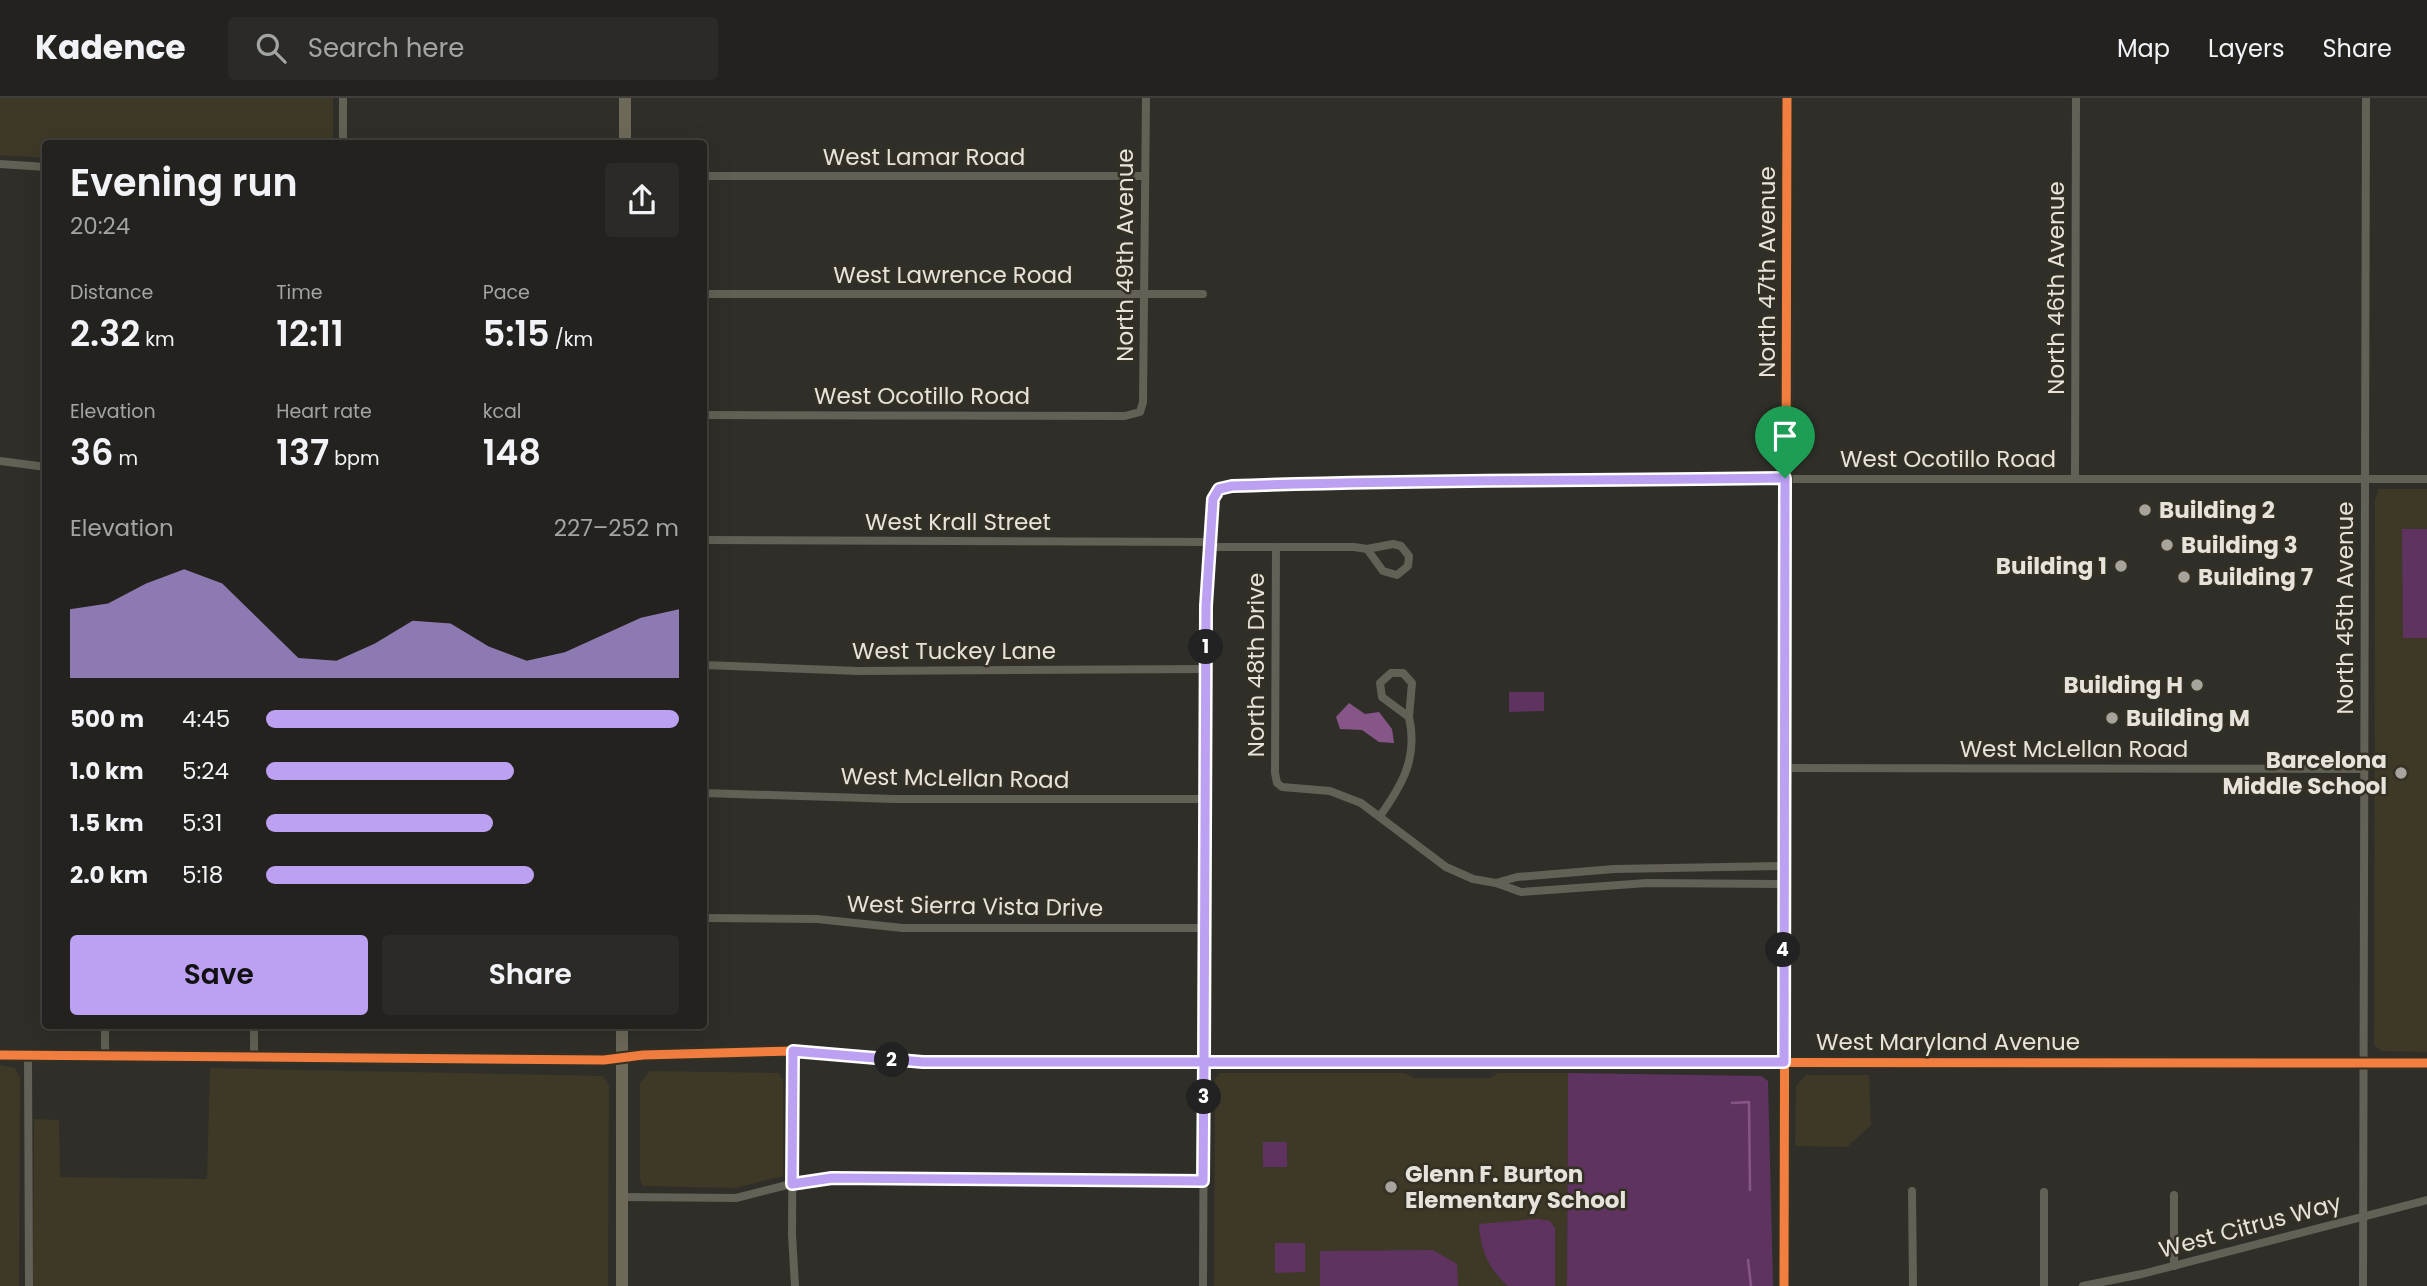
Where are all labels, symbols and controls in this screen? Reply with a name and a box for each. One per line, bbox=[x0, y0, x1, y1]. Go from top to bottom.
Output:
search box bbox=[228, 17, 718, 80]
text: Kadence bbox=[35, 24, 186, 71]
icon: search bbox=[252, 29, 290, 67]
text: Search here bbox=[308, 30, 464, 66]
text: Map bbox=[2117, 32, 2170, 65]
text: Layers bbox=[2208, 32, 2284, 65]
text: Share bbox=[2322, 32, 2392, 65]
street label: West Lamar Road bbox=[823, 141, 1025, 173]
street label: North 49th Avenue bbox=[1109, 148, 1141, 362]
text: Evening run bbox=[70, 156, 298, 209]
button: share bbox=[605, 163, 679, 237]
street label: North 47th Avenue bbox=[1751, 166, 1783, 378]
street label: North 46th Avenue bbox=[2040, 181, 2072, 395]
text: 20:24 bbox=[70, 210, 130, 242]
street label: West Lawrence Road bbox=[833, 259, 1073, 291]
text: Distance bbox=[70, 279, 153, 306]
text: Time bbox=[276, 279, 323, 306]
text: Pace bbox=[483, 279, 530, 306]
text: 2.32 bbox=[70, 309, 140, 358]
text: 12:11 bbox=[276, 309, 344, 358]
text: 5:15 bbox=[483, 309, 550, 358]
text: km bbox=[140, 326, 175, 353]
text: /km bbox=[550, 326, 593, 353]
street label: West Ocotillo Road bbox=[814, 380, 1030, 412]
text: Elevation bbox=[70, 398, 156, 425]
text: Heart rate bbox=[276, 398, 372, 425]
text: kcal bbox=[483, 398, 522, 425]
pin bbox=[1755, 406, 1815, 478]
icon: arrive bbox=[1766, 417, 1804, 455]
text: 36 bbox=[70, 428, 113, 477]
text: 137 bbox=[276, 428, 329, 477]
text: 148 bbox=[483, 428, 541, 477]
street label: West Ocotillo Road bbox=[1840, 443, 2056, 475]
text: m bbox=[113, 445, 138, 472]
text: bpm bbox=[329, 445, 380, 472]
place label: Building 2 bbox=[2159, 494, 2275, 526]
street label: North 45th Avenue bbox=[2329, 501, 2361, 715]
marker: Building 2 bbox=[2137, 502, 2153, 518]
street label: West Krall Street bbox=[865, 506, 1051, 538]
text: Elevation bbox=[70, 512, 174, 544]
text: 227–252 m bbox=[554, 512, 679, 544]
place label: Building 3 bbox=[2181, 529, 2298, 561]
marker: Building 3 bbox=[2159, 537, 2175, 553]
place label: Building 1 bbox=[1996, 550, 2107, 582]
marker: Building 1 bbox=[2113, 558, 2129, 574]
place label: Building 7 bbox=[2198, 561, 2313, 593]
marker: Building 7 bbox=[2176, 569, 2192, 585]
street label: North 48th Drive bbox=[1240, 573, 1272, 757]
pin: 1 bbox=[1188, 630, 1224, 664]
text: 1 bbox=[1202, 633, 1209, 660]
street label: West Tuckey Lane bbox=[852, 635, 1056, 667]
place label: Building H bbox=[2064, 669, 2183, 701]
marker: Building H bbox=[2189, 677, 2205, 693]
place label: Building M bbox=[2126, 702, 2250, 734]
text: 500 m bbox=[70, 703, 144, 735]
text: 4:45 bbox=[182, 703, 230, 735]
marker: Building M bbox=[2104, 710, 2120, 726]
street label: West McLellan Road bbox=[1960, 733, 2188, 765]
place label: Barcelona Middle School bbox=[2222, 744, 2387, 802]
text: 1.0 km bbox=[70, 755, 144, 787]
text: 5:24 bbox=[182, 755, 229, 787]
street label: West McLellan Road bbox=[840, 760, 1070, 796]
marker: Barcelona Middle School bbox=[2393, 765, 2409, 781]
text: 1.5 km bbox=[70, 807, 144, 839]
text: 5:31 bbox=[182, 807, 222, 839]
text: 2.0 km bbox=[70, 859, 148, 891]
text: 5:18 bbox=[182, 859, 223, 891]
street label: West Sierra Vista Drive bbox=[847, 888, 1103, 924]
pin: 4 bbox=[1766, 932, 1800, 968]
button: Save bbox=[70, 935, 368, 1015]
button: Share bbox=[382, 935, 679, 1015]
text: 4 bbox=[1776, 936, 1789, 963]
street label: West Maryland Avenue bbox=[1816, 1026, 2080, 1058]
pin: 2 bbox=[874, 1042, 910, 1077]
text: 2 bbox=[886, 1046, 897, 1073]
pin: 3 bbox=[1186, 1080, 1222, 1114]
text: 3 bbox=[1198, 1083, 1209, 1110]
place label: Glenn F. Burton Elementary School bbox=[1405, 1158, 1626, 1216]
marker: Glenn F. Burton Elementary School bbox=[1383, 1179, 1399, 1195]
street label: West Citrus Way bbox=[2155, 1186, 2345, 1266]

